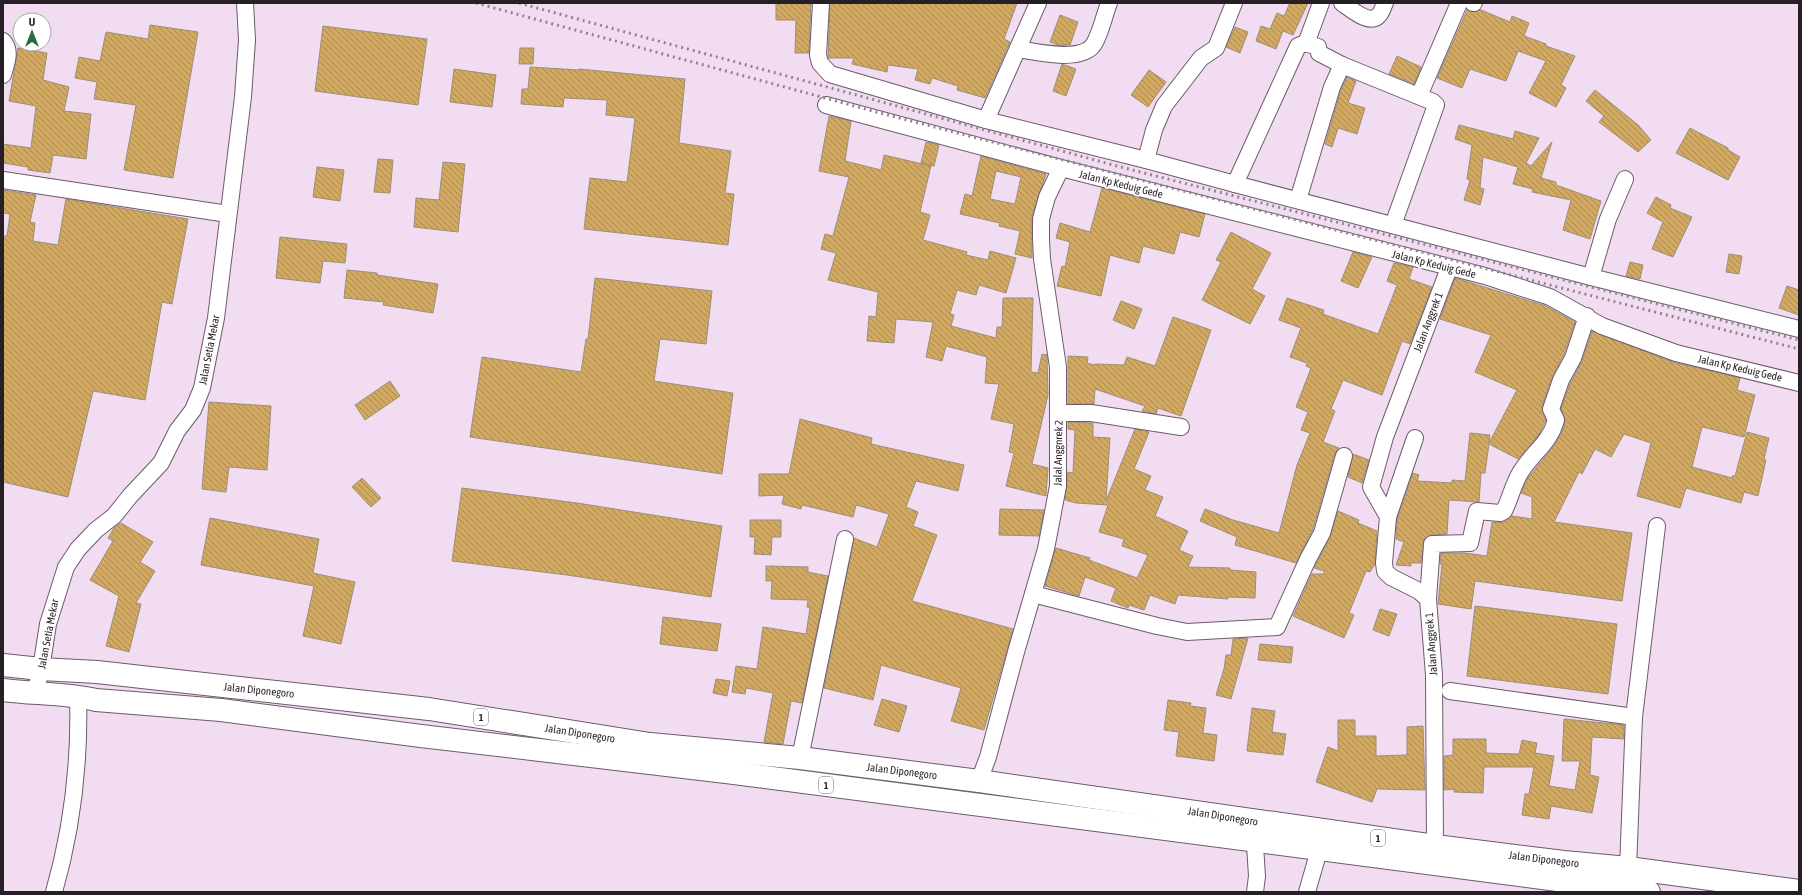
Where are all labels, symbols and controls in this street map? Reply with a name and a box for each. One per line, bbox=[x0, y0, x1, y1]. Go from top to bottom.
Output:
north arrow bbox=[12, 12, 52, 52]
text: U bbox=[29, 16, 35, 28]
street label: Jalan Kp Keduig Gede bbox=[1078, 168, 1164, 200]
street label: Jalan Kp Keduig Gede bbox=[1391, 248, 1477, 280]
street label: Jalan Anggrek 1 bbox=[1411, 290, 1445, 354]
street label: Jalan Setia Mekar bbox=[196, 313, 222, 386]
street label: Jalan Kp Keduig Gede bbox=[1697, 352, 1783, 384]
street label: Jalal Anggnrek 2 bbox=[1051, 420, 1065, 486]
street label: Jalan Setia Mekar bbox=[35, 597, 61, 670]
street label: Jalan Anggrek 1 bbox=[1423, 612, 1439, 676]
street label: Jalan Diponegoro bbox=[223, 680, 295, 700]
road number: 1 bbox=[474, 709, 488, 725]
street label: Jalan Diponegoro bbox=[544, 722, 616, 744]
street label: Jalan Diponegoro bbox=[866, 761, 938, 781]
road number: 1 bbox=[819, 777, 833, 793]
street label: Jalan Diponegoro bbox=[1187, 805, 1259, 827]
road number: 1 bbox=[1371, 830, 1385, 846]
street label: Jalan Diponegoro bbox=[1508, 849, 1580, 869]

